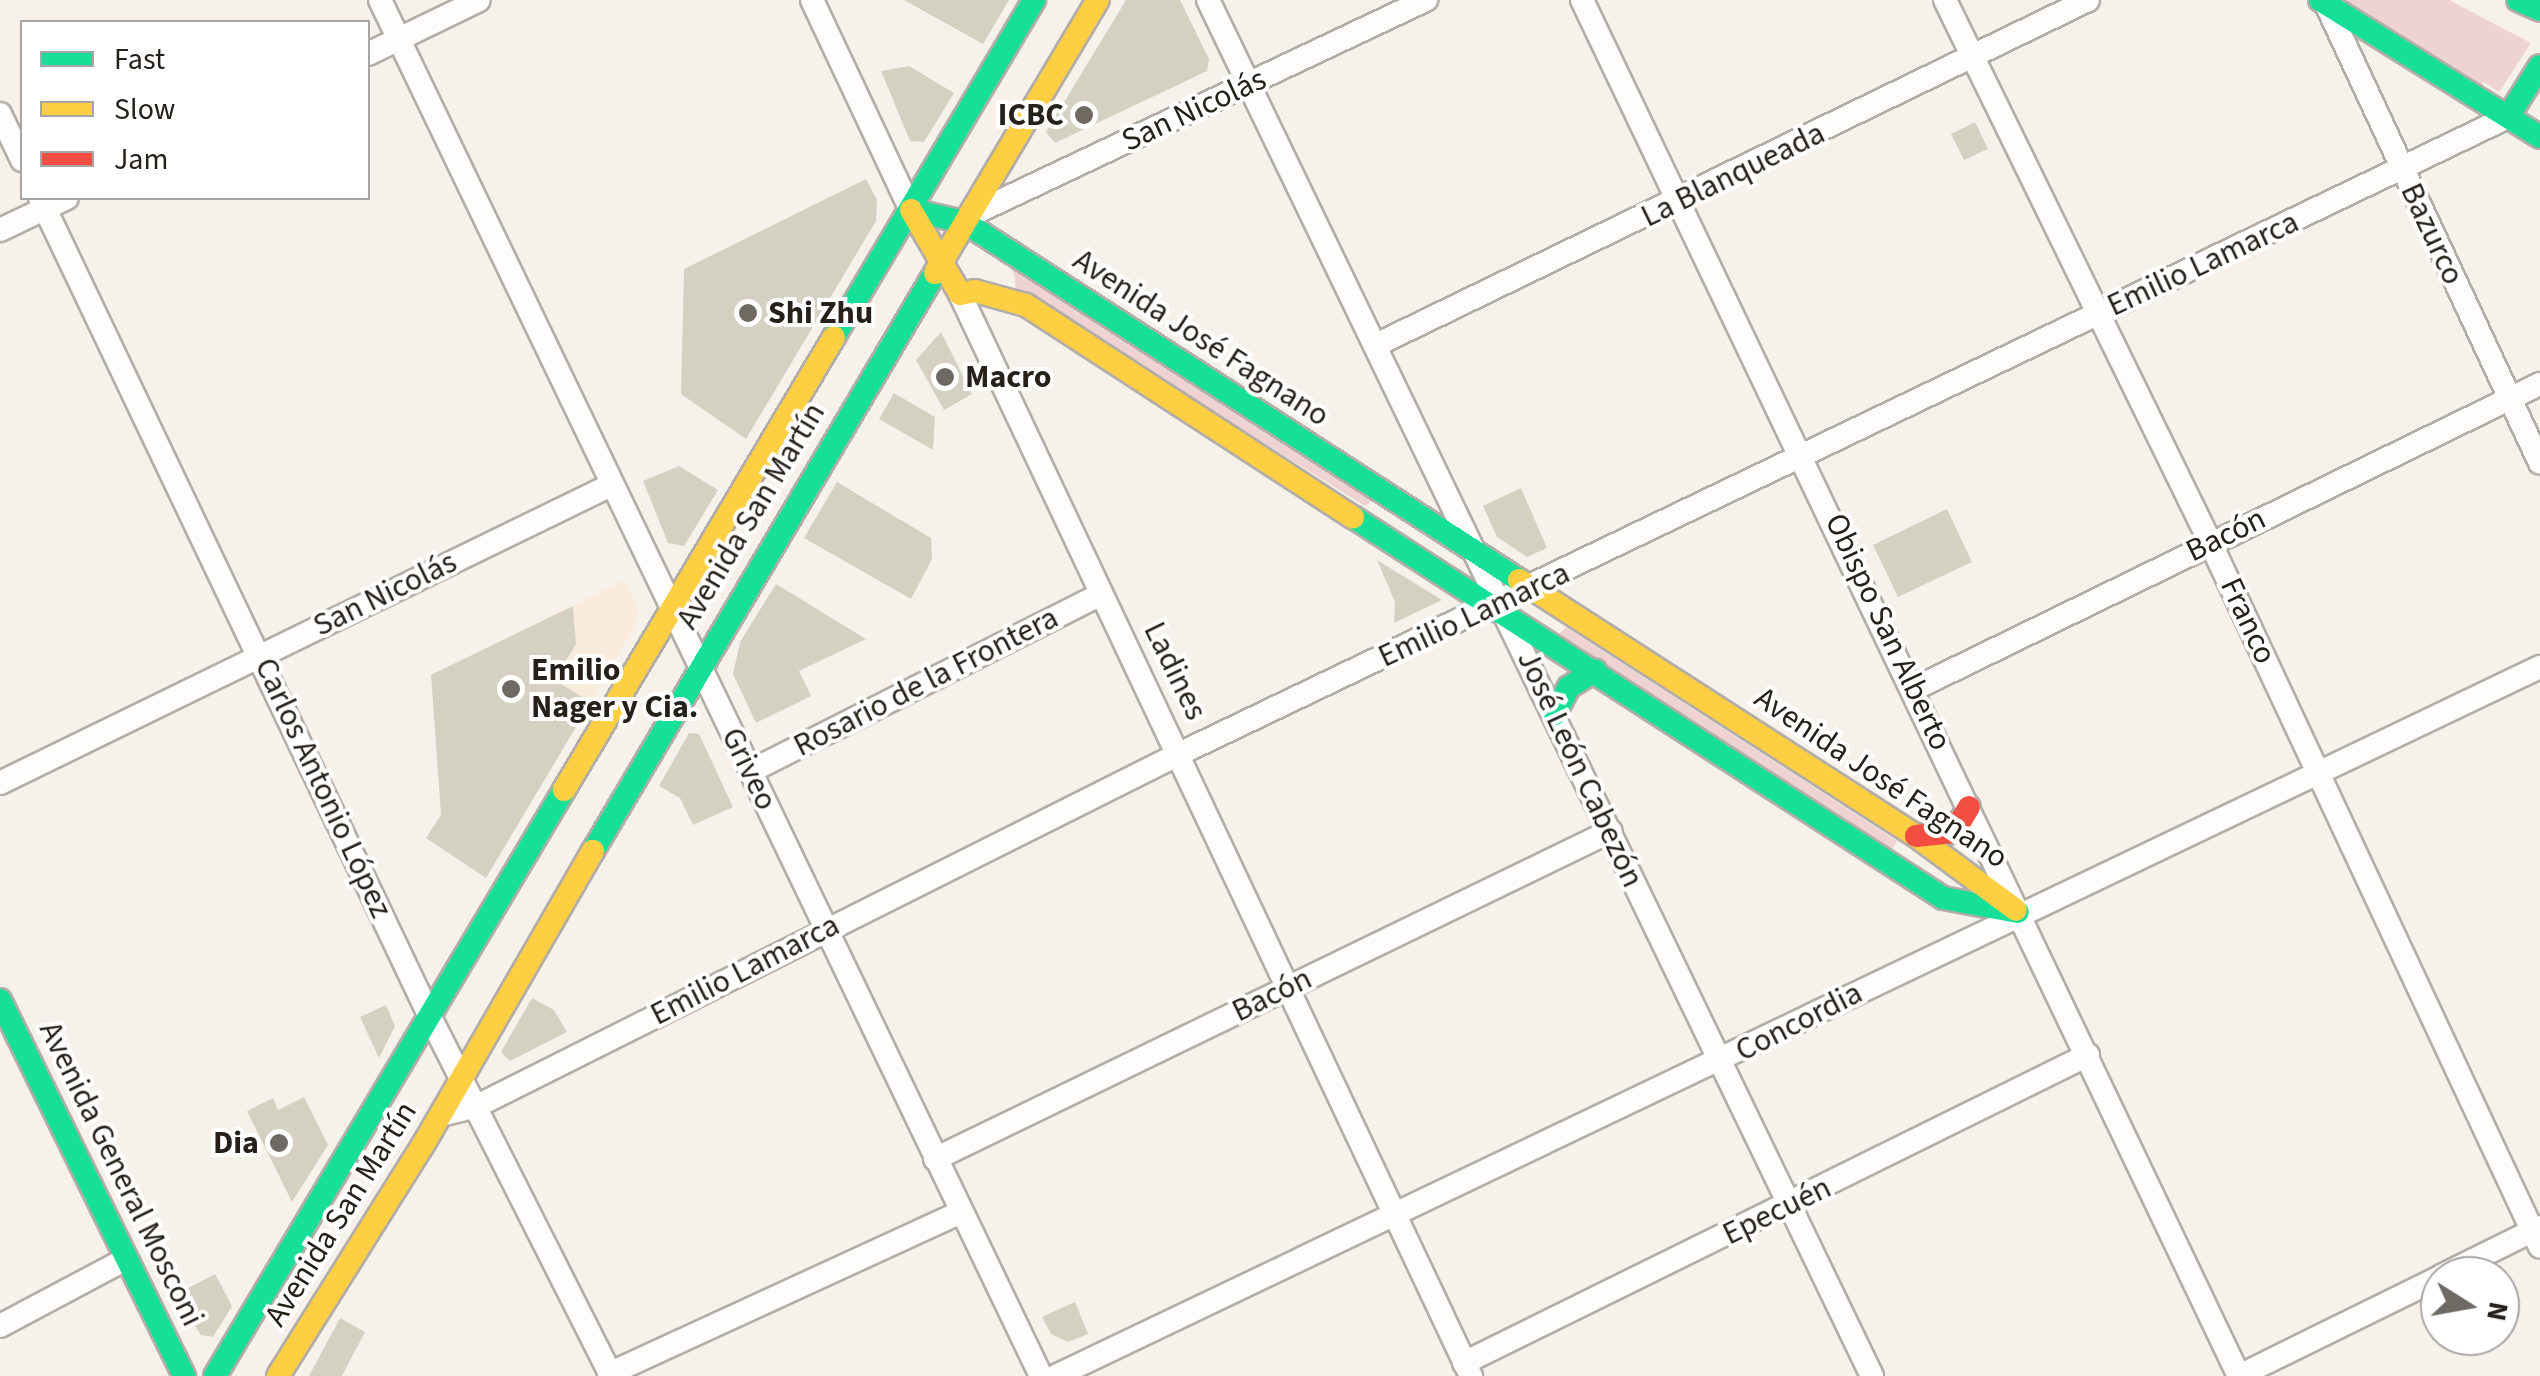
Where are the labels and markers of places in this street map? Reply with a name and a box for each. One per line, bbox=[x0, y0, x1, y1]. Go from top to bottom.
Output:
place label: ICBC bbox=[998, 96, 1064, 134]
marker: ICBC bbox=[1073, 104, 1095, 126]
place label: Shi Zhu bbox=[768, 294, 873, 332]
marker: Shi Zhu bbox=[737, 302, 759, 324]
place label: Macro bbox=[965, 358, 1051, 396]
marker: Macro bbox=[934, 366, 956, 388]
place label: Emilio Nager y Cia. bbox=[531, 652, 698, 727]
marker: Emilio Nager y Cia. bbox=[500, 678, 522, 700]
place label: Dia bbox=[213, 1124, 259, 1162]
marker: Dia bbox=[268, 1132, 290, 1154]

